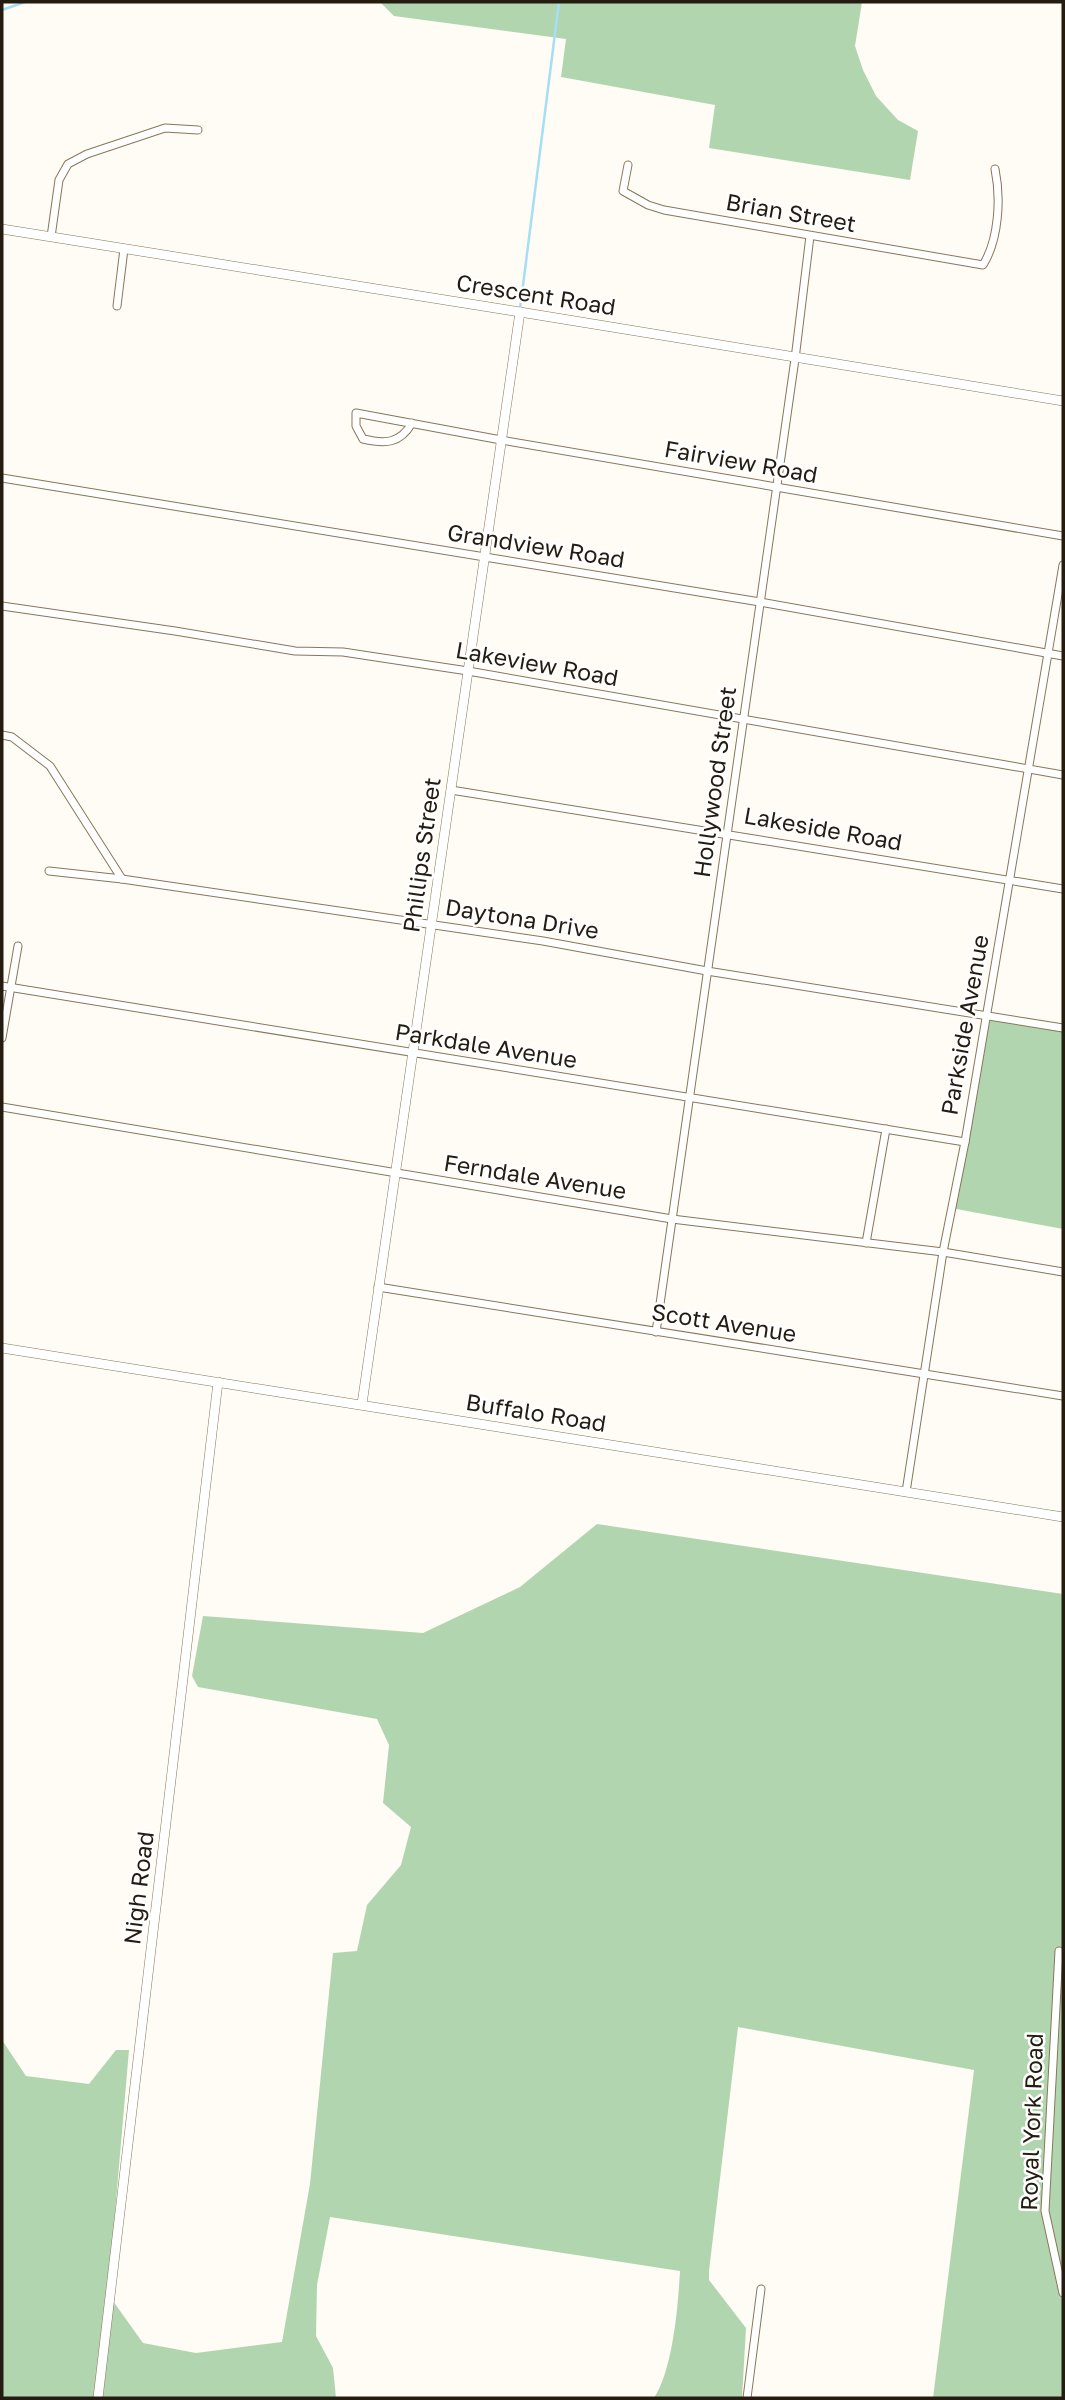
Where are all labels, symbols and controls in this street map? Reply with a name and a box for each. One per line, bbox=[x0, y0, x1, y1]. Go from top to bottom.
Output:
street label: Brian Street bbox=[724, 187, 858, 237]
street label: Crescent Road bbox=[454, 268, 618, 320]
street label: Fairview Road bbox=[662, 434, 820, 488]
street label: Grandview Road bbox=[446, 517, 627, 573]
street label: Lakeview Road bbox=[454, 635, 621, 691]
street label: Hollywood Street bbox=[687, 684, 741, 879]
street label: Phillips Street bbox=[396, 775, 446, 934]
street label: Lakeside Road bbox=[742, 800, 904, 856]
street label: Daytona Drive bbox=[443, 892, 601, 944]
street label: Parkside Avenue bbox=[934, 932, 994, 1117]
street label: Parkdale Avenue bbox=[393, 1017, 579, 1073]
street label: Ferndale Avenue bbox=[442, 1148, 628, 1204]
street label: Scott Avenue bbox=[650, 1297, 799, 1347]
street label: Buffalo Road bbox=[464, 1387, 608, 1437]
street label: Nigh Road bbox=[117, 1830, 159, 1946]
street label: Royal York Road bbox=[1014, 2033, 1048, 2211]

